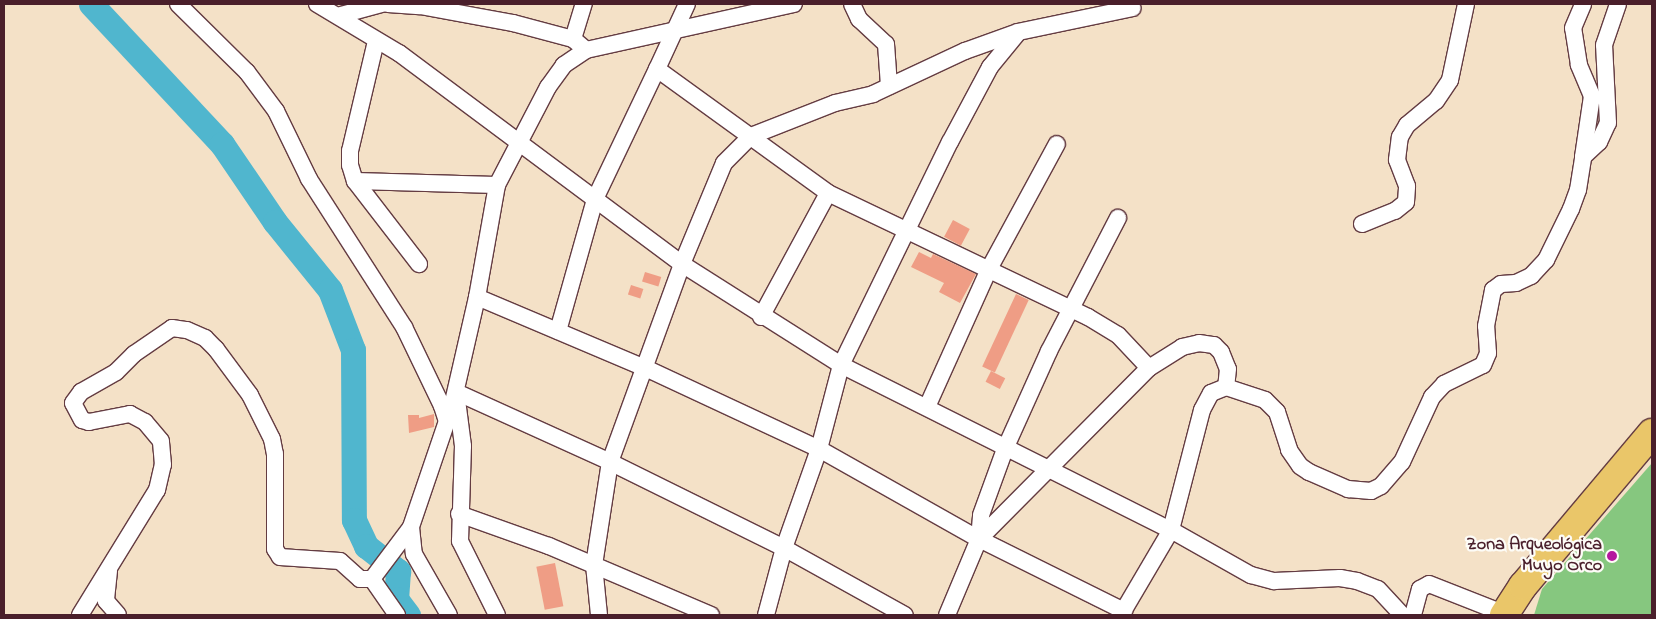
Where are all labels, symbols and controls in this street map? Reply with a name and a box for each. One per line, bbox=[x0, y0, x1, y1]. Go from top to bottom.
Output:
place label: Zona Arqueológica Muyo Orco bbox=[1467, 535, 1602, 578]
marker: Zona Arqueológica Muyo Orco bbox=[1606, 550, 1618, 562]

